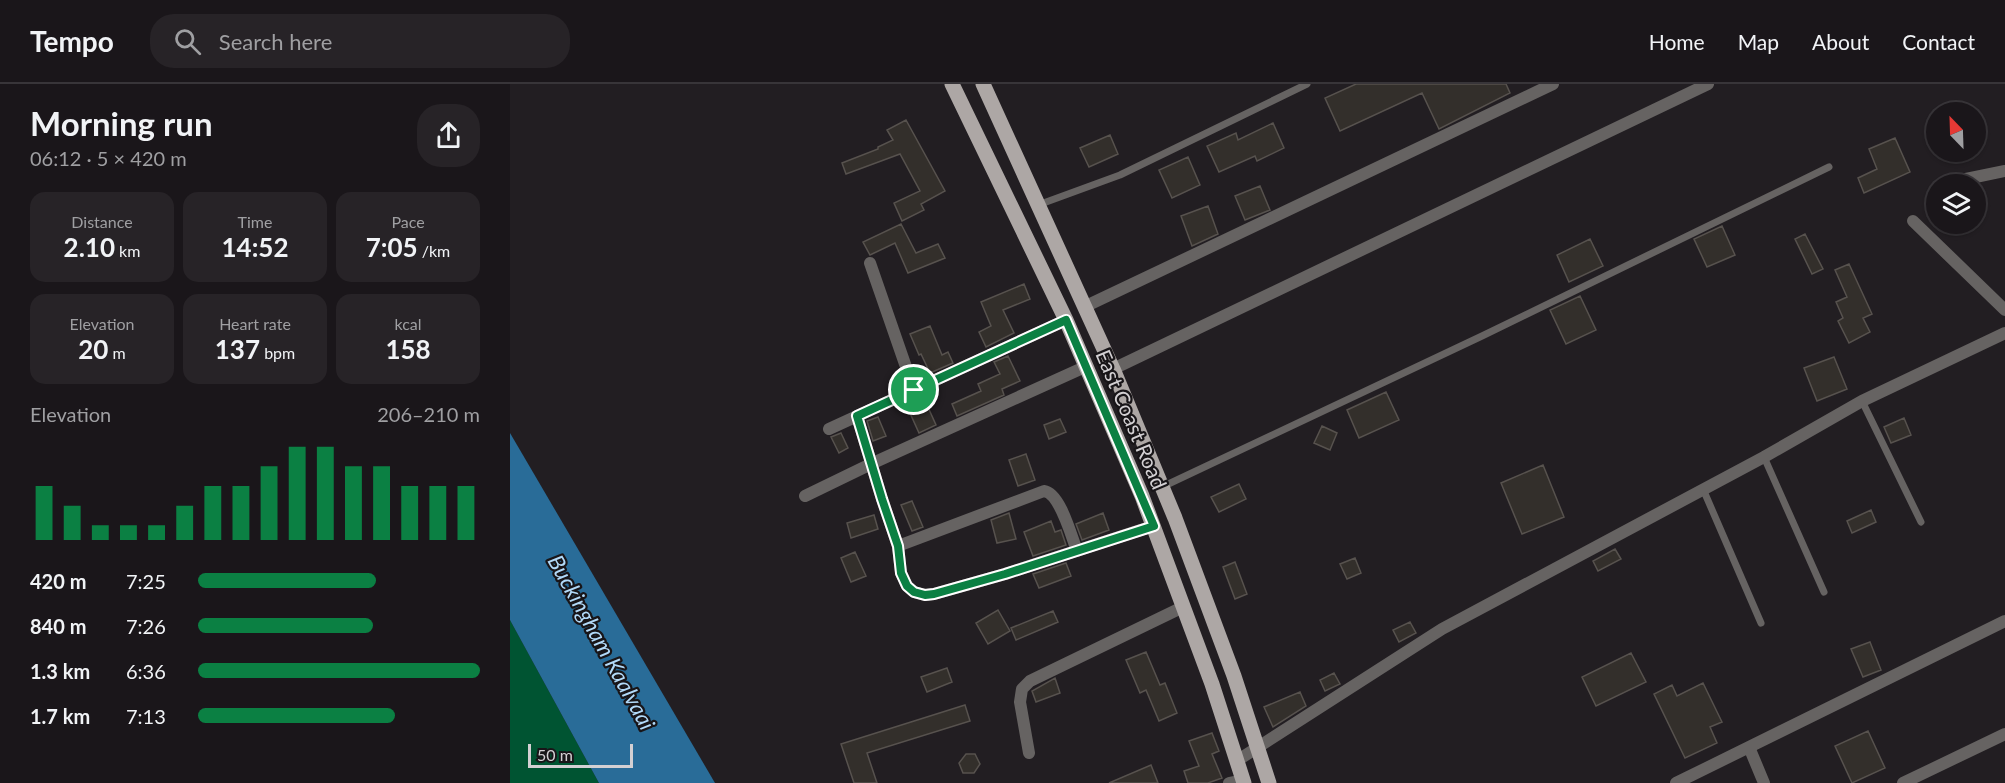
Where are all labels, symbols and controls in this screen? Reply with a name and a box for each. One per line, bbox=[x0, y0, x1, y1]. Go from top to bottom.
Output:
search box bbox=[150, 14, 570, 68]
text: Tempo bbox=[30, 24, 114, 58]
icon: search bbox=[171, 25, 204, 58]
text: Search here bbox=[219, 28, 332, 55]
text: Home bbox=[1649, 29, 1705, 54]
text: Map bbox=[1738, 29, 1779, 54]
text: About bbox=[1812, 29, 1869, 54]
text: Contact bbox=[1902, 29, 1975, 54]
north arrow bbox=[1926, 102, 1986, 162]
map controls bbox=[1926, 102, 1986, 234]
text: Morning run bbox=[30, 103, 213, 143]
button: share bbox=[417, 104, 480, 167]
text: 06:12 · 5 × 420 m bbox=[30, 146, 187, 170]
button: layers bbox=[1926, 174, 1986, 234]
text: Distance bbox=[71, 212, 133, 231]
text: Time bbox=[238, 212, 272, 231]
text: Pace bbox=[391, 212, 425, 231]
text: 2.10 bbox=[64, 231, 115, 263]
text: 14:52 bbox=[221, 231, 289, 263]
text: 7:05 bbox=[366, 231, 418, 263]
text: km bbox=[115, 241, 140, 260]
text: /km bbox=[418, 241, 450, 260]
text: Elevation bbox=[70, 314, 135, 333]
text: Heart rate bbox=[219, 314, 291, 333]
text: kcal bbox=[394, 314, 422, 333]
text: 20 bbox=[78, 333, 108, 365]
text: 137 bbox=[215, 333, 260, 365]
text: 158 bbox=[385, 333, 431, 365]
text: m bbox=[108, 343, 126, 362]
text: bpm bbox=[260, 343, 295, 362]
street label: East Coast Road bbox=[1091, 345, 1173, 493]
pin bbox=[888, 364, 939, 415]
icon: arrive bbox=[897, 373, 930, 406]
text: Elevation bbox=[30, 402, 111, 426]
text: 206–210 m bbox=[377, 402, 480, 426]
water label: Buckingham Kaalvaai bbox=[543, 550, 661, 734]
text: 420 m bbox=[30, 569, 86, 593]
text: 7:25 bbox=[126, 569, 166, 593]
text: 840 m bbox=[30, 614, 86, 638]
text: 7:26 bbox=[126, 614, 166, 638]
text: 1.3 km bbox=[30, 659, 90, 683]
text: 6:36 bbox=[126, 659, 166, 683]
text: 1.7 km bbox=[30, 704, 90, 728]
text: 7:13 bbox=[126, 704, 166, 728]
scale bar bbox=[528, 741, 633, 768]
text: 50 m bbox=[537, 745, 573, 764]

